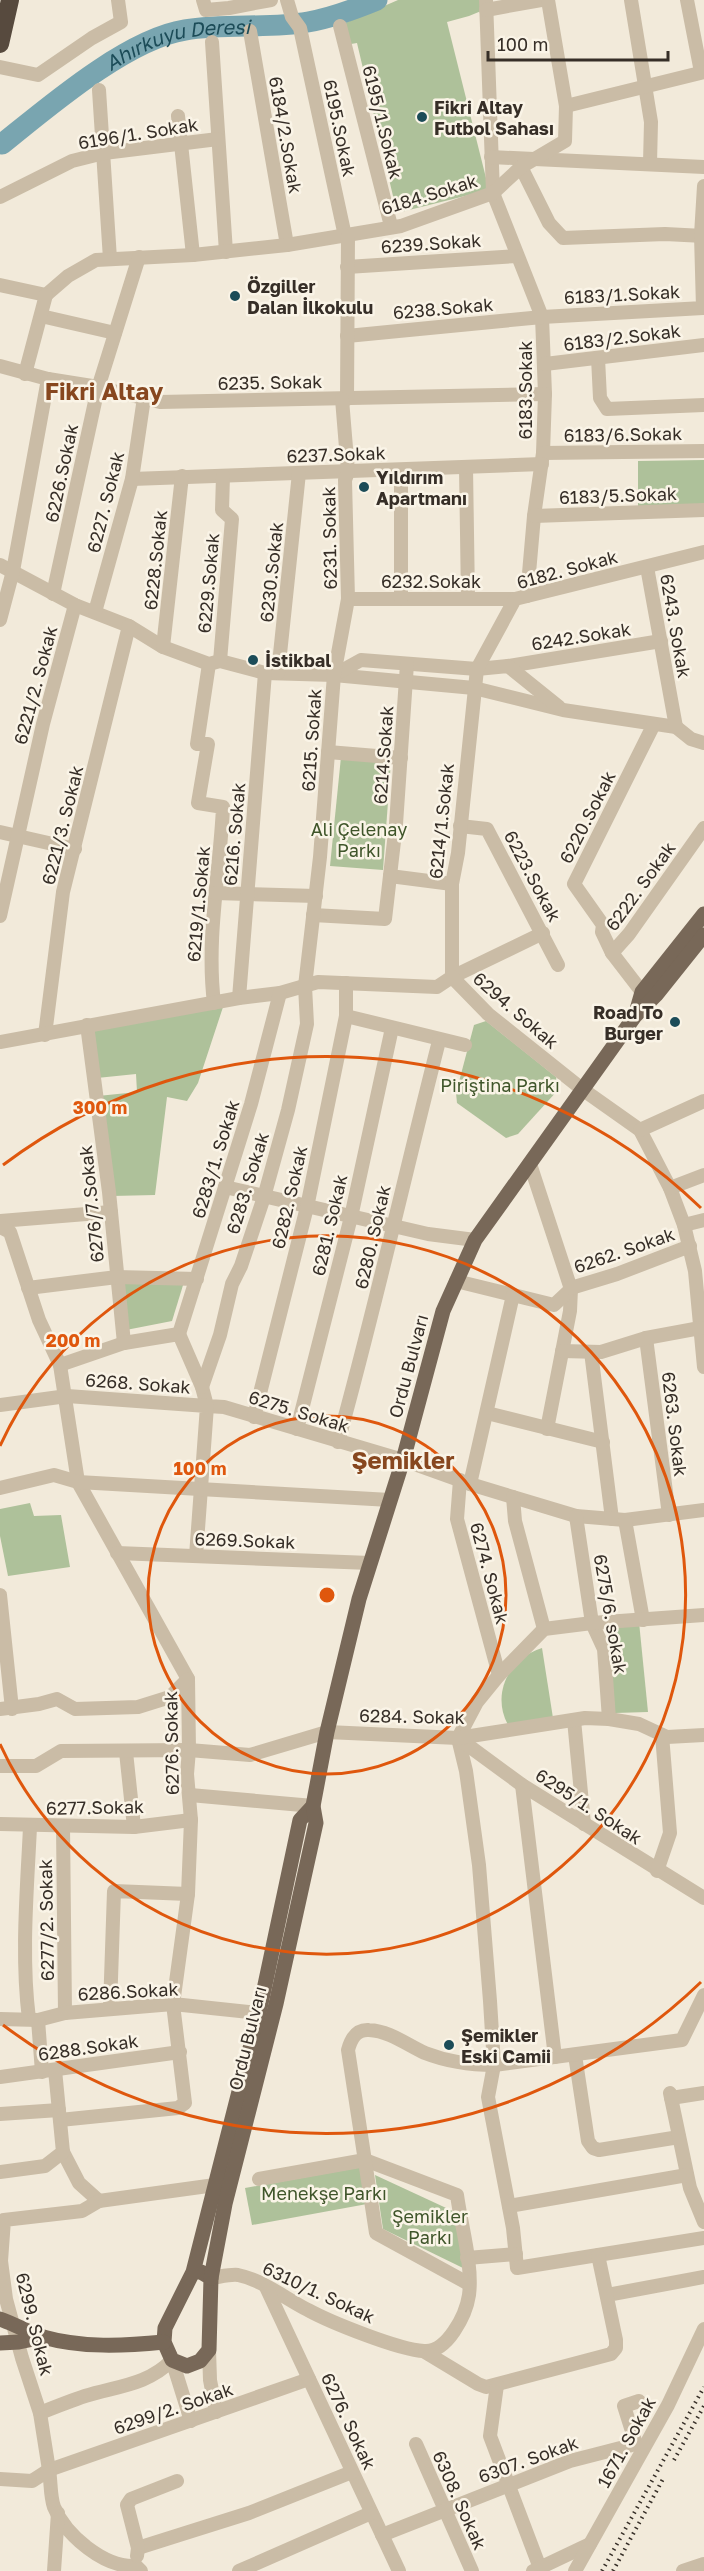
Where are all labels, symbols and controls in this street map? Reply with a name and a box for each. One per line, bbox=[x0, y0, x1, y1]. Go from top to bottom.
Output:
water label: Ahırkuyu Deresi bbox=[100, 14, 253, 75]
scale bar bbox=[488, 24, 668, 62]
text: 100 m bbox=[497, 33, 548, 55]
street label: 6195/1.Sokak bbox=[358, 63, 408, 181]
street label: 6184/2.Sokak bbox=[265, 75, 307, 195]
street label: 6195.Sokak bbox=[319, 77, 361, 179]
place label: Fikri Altay Futbol Sahası bbox=[434, 96, 554, 139]
marker: Fikri Altay Futbol Sahası bbox=[415, 110, 429, 124]
street label: 6196/1. Sokak bbox=[76, 113, 200, 153]
street label: 6184.Sokak bbox=[378, 169, 480, 219]
street label: 6239.Sokak bbox=[380, 229, 482, 257]
place label: Özgiller Dalan İlkokulu bbox=[247, 275, 373, 318]
street label: 6183/1.Sokak bbox=[563, 280, 681, 308]
marker: Özgiller Dalan İlkokulu bbox=[228, 289, 242, 303]
street label: 6238.Sokak bbox=[392, 293, 494, 323]
street label: 6183/2.Sokak bbox=[562, 319, 682, 355]
street label: 6183.Sokak bbox=[514, 341, 536, 440]
street label: 6235. Sokak bbox=[217, 370, 323, 394]
district label: Fikri Altay bbox=[45, 376, 164, 405]
street label: 6226.Sokak bbox=[40, 422, 82, 524]
street label: 6183/6.Sokak bbox=[564, 422, 682, 446]
street label: 6237.Sokak bbox=[286, 441, 386, 467]
street label: 6227. Sokak bbox=[82, 449, 128, 555]
place label: Yıldırım Apartmanı bbox=[376, 466, 467, 509]
marker: Yıldırım Apartmanı bbox=[357, 480, 371, 494]
street label: 6183/5.Sokak bbox=[559, 482, 677, 508]
street label: 6231. Sokak bbox=[317, 486, 341, 590]
street label: 6228.Sokak bbox=[139, 509, 171, 611]
street label: 6230.Sokak bbox=[255, 521, 287, 623]
street label: 6229.Sokak bbox=[193, 532, 223, 634]
street label: 6182. Sokak bbox=[514, 545, 620, 593]
street label: 6232.Sokak bbox=[381, 570, 481, 592]
street label: 6243. Sokak bbox=[656, 572, 696, 680]
street label: 6242.Sokak bbox=[530, 617, 632, 655]
street label: 6221/2. Sokak bbox=[9, 623, 61, 747]
place label: İstikbal bbox=[265, 649, 331, 671]
marker: İstikbal bbox=[246, 653, 260, 667]
street label: 6215. Sokak bbox=[296, 688, 326, 792]
street label: 6214.Sokak bbox=[369, 705, 397, 805]
street label: 6214/1.Sokak bbox=[424, 762, 458, 880]
street label: 6221/3. Sokak bbox=[37, 763, 87, 887]
street label: 6220.Sokak bbox=[554, 767, 620, 867]
street label: 6216. Sokak bbox=[219, 781, 249, 887]
park label: Ali Çelenay Parkı bbox=[311, 818, 407, 861]
street label: 6223.Sokak bbox=[500, 827, 566, 925]
street label: 6222. Sokak bbox=[600, 837, 680, 935]
street label: 6219/1.Sokak bbox=[182, 845, 214, 963]
street label: 6294. Sokak bbox=[469, 967, 563, 1053]
place label: Road To Burger bbox=[593, 1001, 663, 1044]
marker: Road To Burger bbox=[668, 1015, 682, 1029]
park label: Piriştina Parkı bbox=[440, 1074, 560, 1096]
text: 300 m bbox=[73, 1096, 127, 1118]
street label: 6283/1. Sokak bbox=[187, 1097, 243, 1221]
street label: 6283. Sokak bbox=[221, 1129, 273, 1237]
street label: 6282. Sokak bbox=[266, 1143, 312, 1251]
street label: 6276/7.Sokak bbox=[74, 1144, 108, 1264]
street label: 6281. Sokak bbox=[307, 1172, 351, 1278]
street label: 6280. Sokak bbox=[349, 1183, 395, 1291]
street label: 6262. Sokak bbox=[571, 1222, 677, 1278]
street label: Ordu Bulvarı bbox=[384, 1312, 432, 1420]
text: 200 m bbox=[46, 1329, 100, 1351]
street label: 6268. Sokak bbox=[84, 1368, 192, 1398]
street label: 6263. Sokak bbox=[658, 1370, 692, 1478]
street label: 6275. Sokak bbox=[246, 1385, 352, 1437]
district label: Şemikler bbox=[351, 1445, 455, 1474]
text: 100 m bbox=[174, 1457, 226, 1479]
street label: 6274. Sokak bbox=[466, 1520, 514, 1626]
street label: 6269.Sokak bbox=[194, 1527, 296, 1553]
street label: 6275/6. sokak bbox=[590, 1552, 632, 1676]
centre of rings bbox=[317, 1585, 337, 1605]
street label: 6276. Sokak bbox=[159, 1691, 183, 1795]
street label: 6284. Sokak bbox=[359, 1704, 465, 1728]
street label: 6295/1. Sokak bbox=[532, 1763, 646, 1849]
street label: 6277.Sokak bbox=[46, 1795, 144, 1819]
street label: 6277/2. Sokak bbox=[34, 1859, 58, 1981]
street label: 6286.Sokak bbox=[77, 1977, 179, 2005]
street label: Ordu Bulvarı bbox=[223, 1984, 271, 2092]
place label: Şemikler Eski Camii bbox=[461, 2024, 551, 2067]
street label: 6288.Sokak bbox=[36, 2029, 140, 2065]
marker: Şemikler Eski Camii bbox=[442, 2038, 456, 2052]
park label: Menekşe Parkı bbox=[261, 2182, 387, 2204]
park label: Şemikler Parkı bbox=[392, 2205, 468, 2248]
street label: 6310/1. Sokak bbox=[259, 2256, 379, 2328]
street label: 6299. Sokak bbox=[12, 2270, 58, 2378]
street label: 6276. Sokak bbox=[317, 2369, 381, 2473]
street label: 6299/2. Sokak bbox=[110, 2377, 236, 2439]
street label: 1671. Sokak bbox=[592, 2393, 660, 2491]
street label: 6307. Sokak bbox=[475, 2431, 581, 2487]
street label: 6308. Sokak bbox=[428, 2447, 492, 2553]

